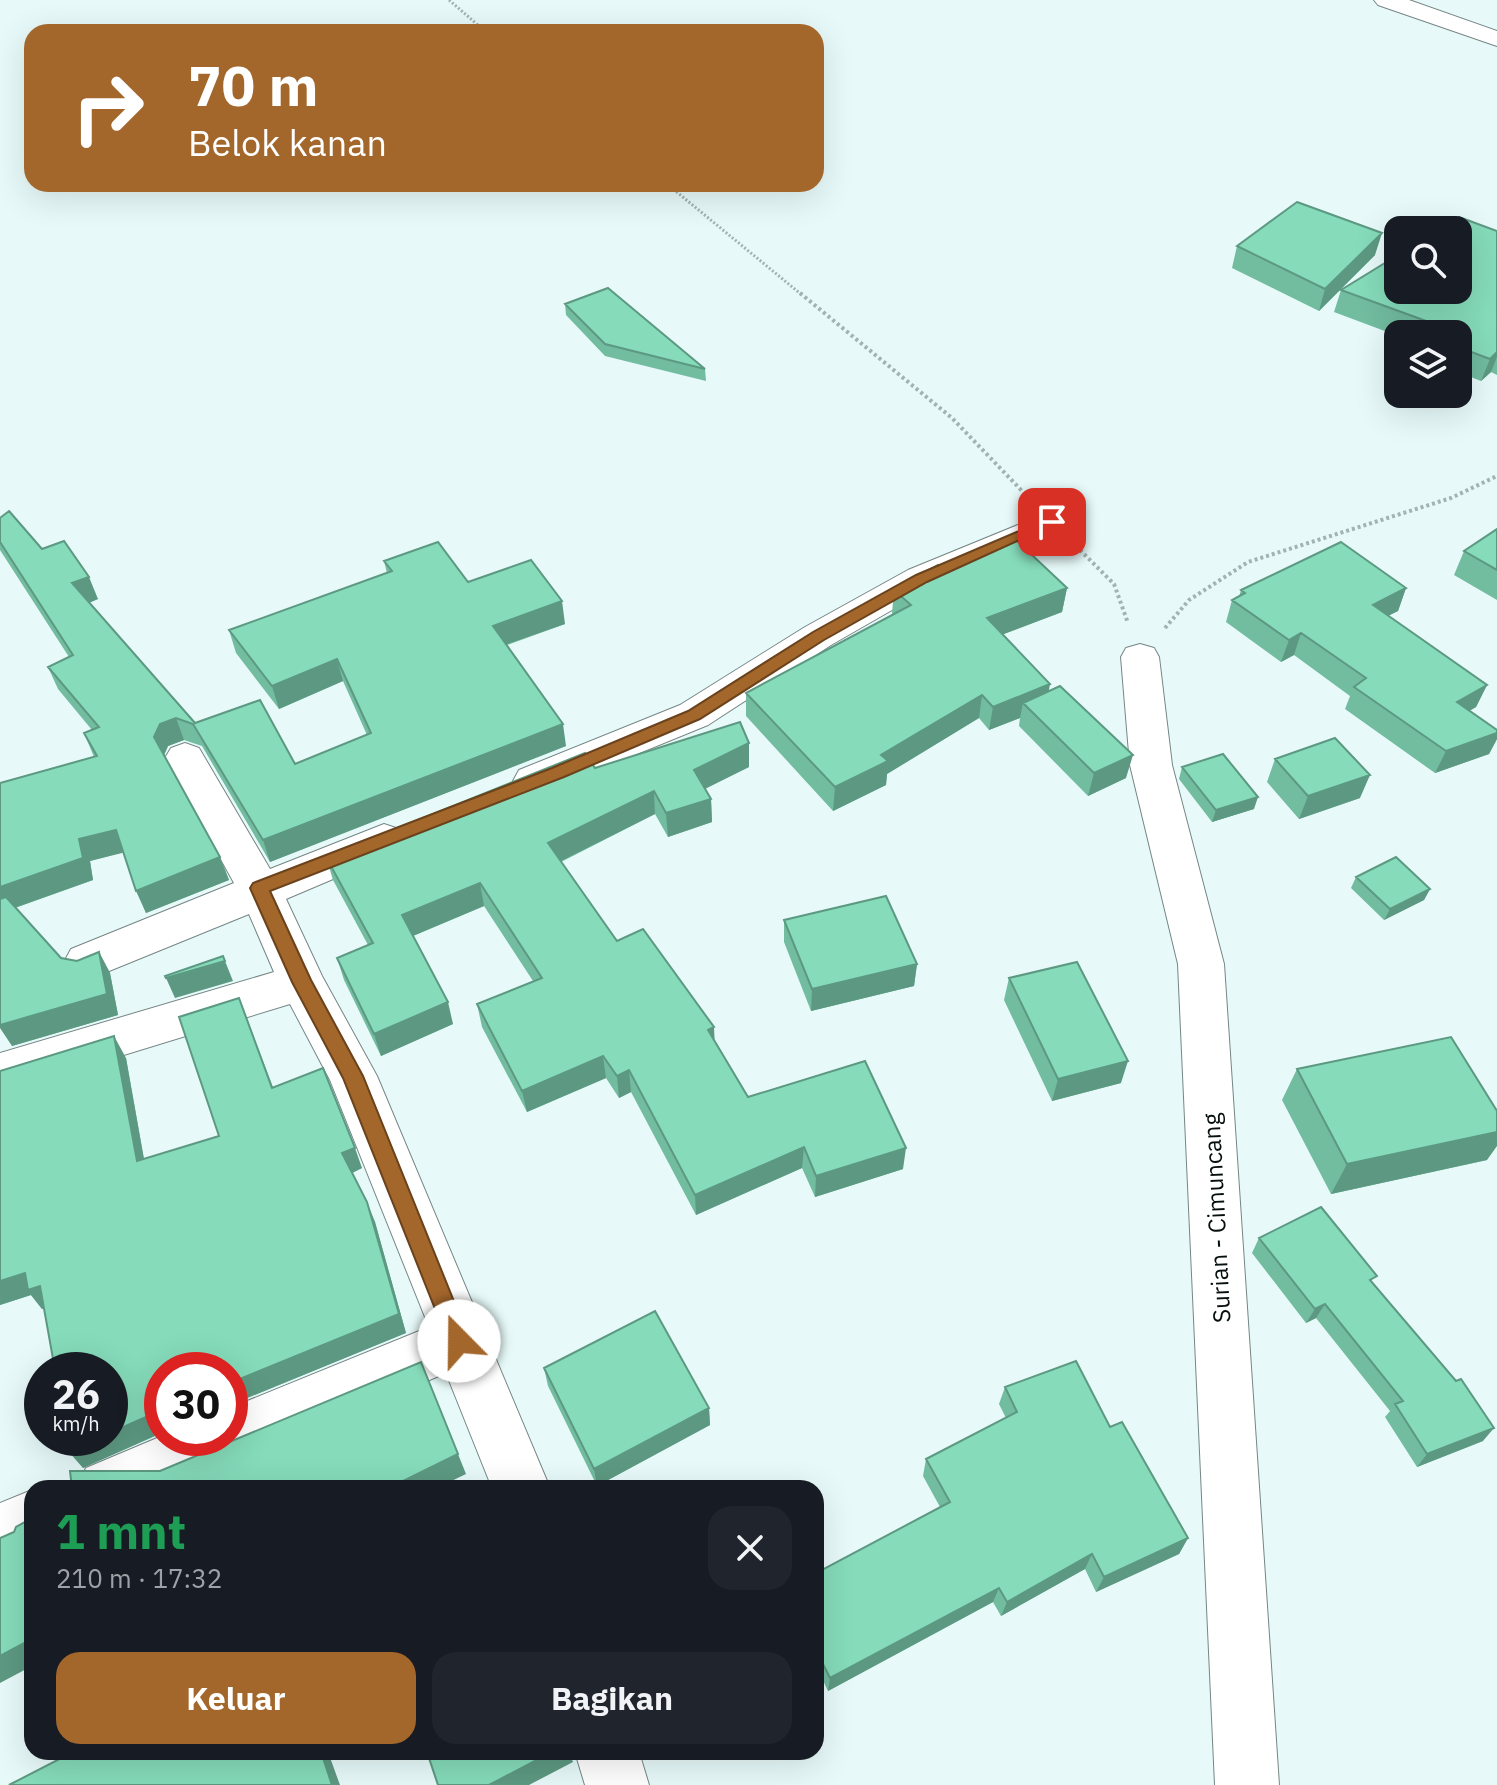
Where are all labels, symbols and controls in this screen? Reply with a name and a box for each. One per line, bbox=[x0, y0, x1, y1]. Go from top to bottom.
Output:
text: 70 m bbox=[188, 49, 318, 121]
icon: right bbox=[56, 56, 160, 160]
text: Belok kanan bbox=[188, 119, 387, 166]
map controls bbox=[1384, 216, 1472, 408]
button: search bbox=[1384, 216, 1472, 304]
button: layers bbox=[1384, 320, 1472, 408]
pin bbox=[1018, 488, 1086, 556]
icon: arrive bbox=[1030, 500, 1074, 544]
street label: Surian - Cimuncang bbox=[1195, 1112, 1237, 1324]
position arrow bbox=[417, 1299, 501, 1383]
speed limit sign: 30 bbox=[144, 1352, 248, 1456]
text: 26 bbox=[52, 1368, 100, 1420]
text: km/h bbox=[52, 1410, 100, 1437]
text: 1 mnt bbox=[56, 1500, 186, 1562]
button: close bbox=[708, 1506, 792, 1590]
text: 210 m · 17:32 bbox=[56, 1561, 222, 1595]
button: Keluar bbox=[56, 1652, 416, 1744]
button: Bagikan bbox=[432, 1652, 792, 1744]

